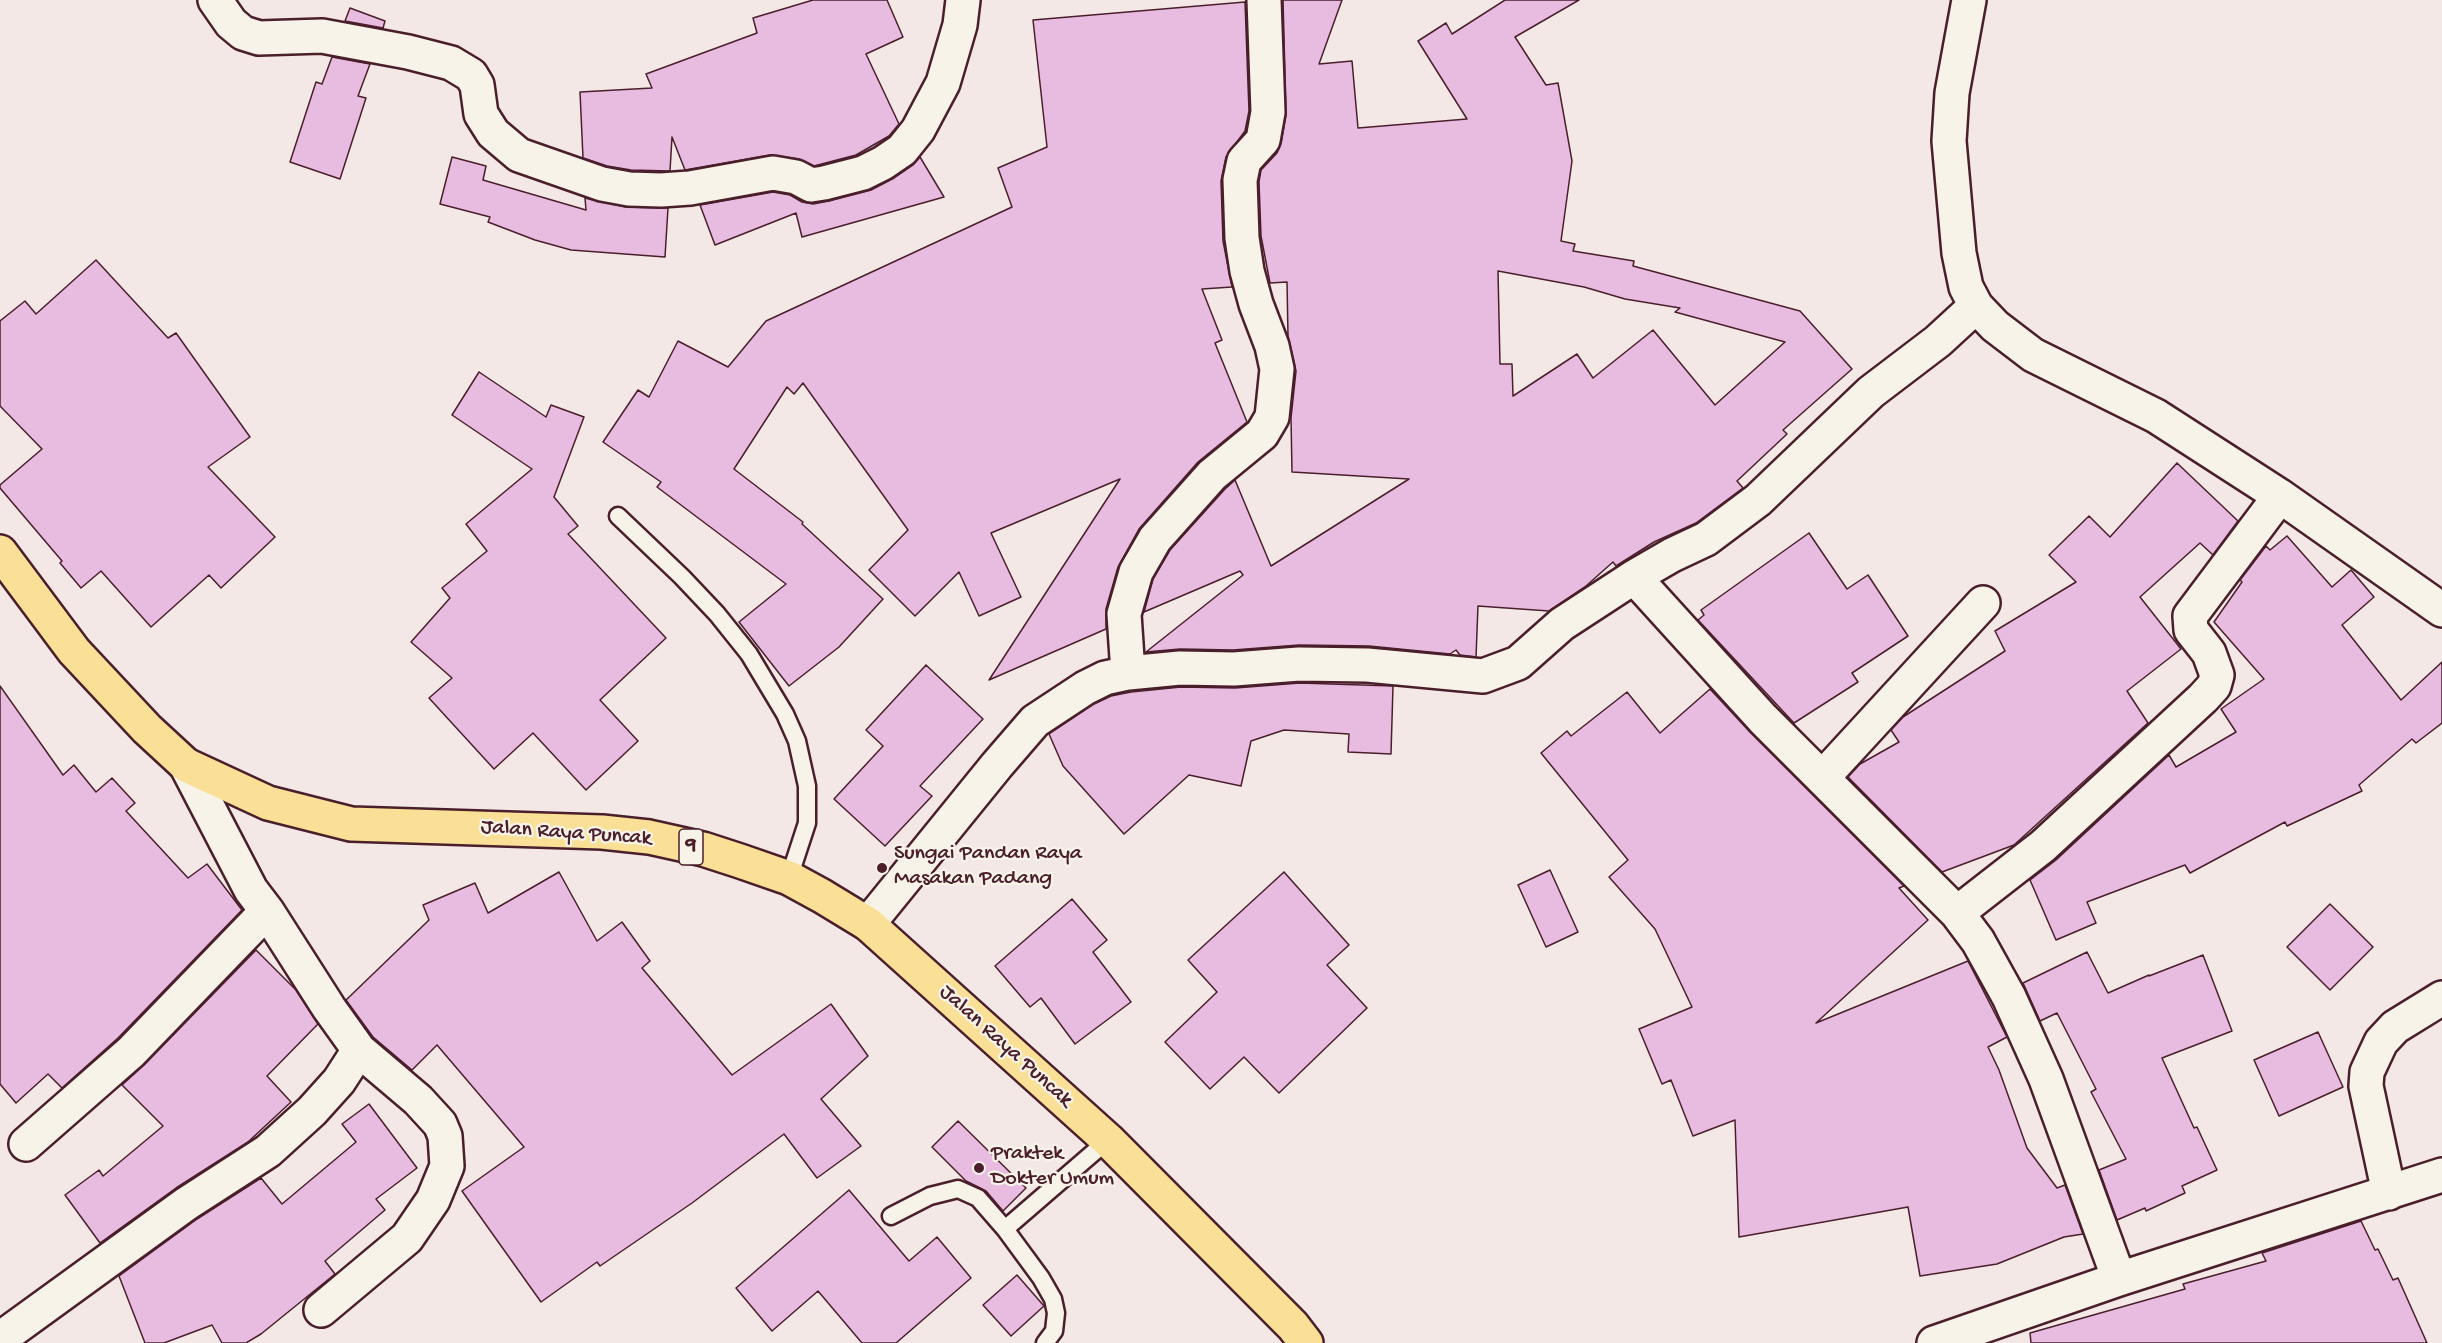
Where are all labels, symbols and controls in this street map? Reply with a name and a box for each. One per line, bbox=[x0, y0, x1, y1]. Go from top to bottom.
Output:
street label: Jalan Raya Puncak bbox=[480, 815, 652, 853]
road number: 9 bbox=[679, 829, 703, 865]
place label: Sungai Pandan Raya Masakan Padang bbox=[894, 842, 1082, 894]
marker: Sungai Pandan Raya Masakan Padang bbox=[875, 861, 889, 875]
street label: Jalan Raya Puncak bbox=[933, 980, 1077, 1114]
place label: Praktek Dokter Umum bbox=[991, 1142, 1114, 1194]
marker: Praktek Dokter Umum bbox=[972, 1161, 986, 1175]

